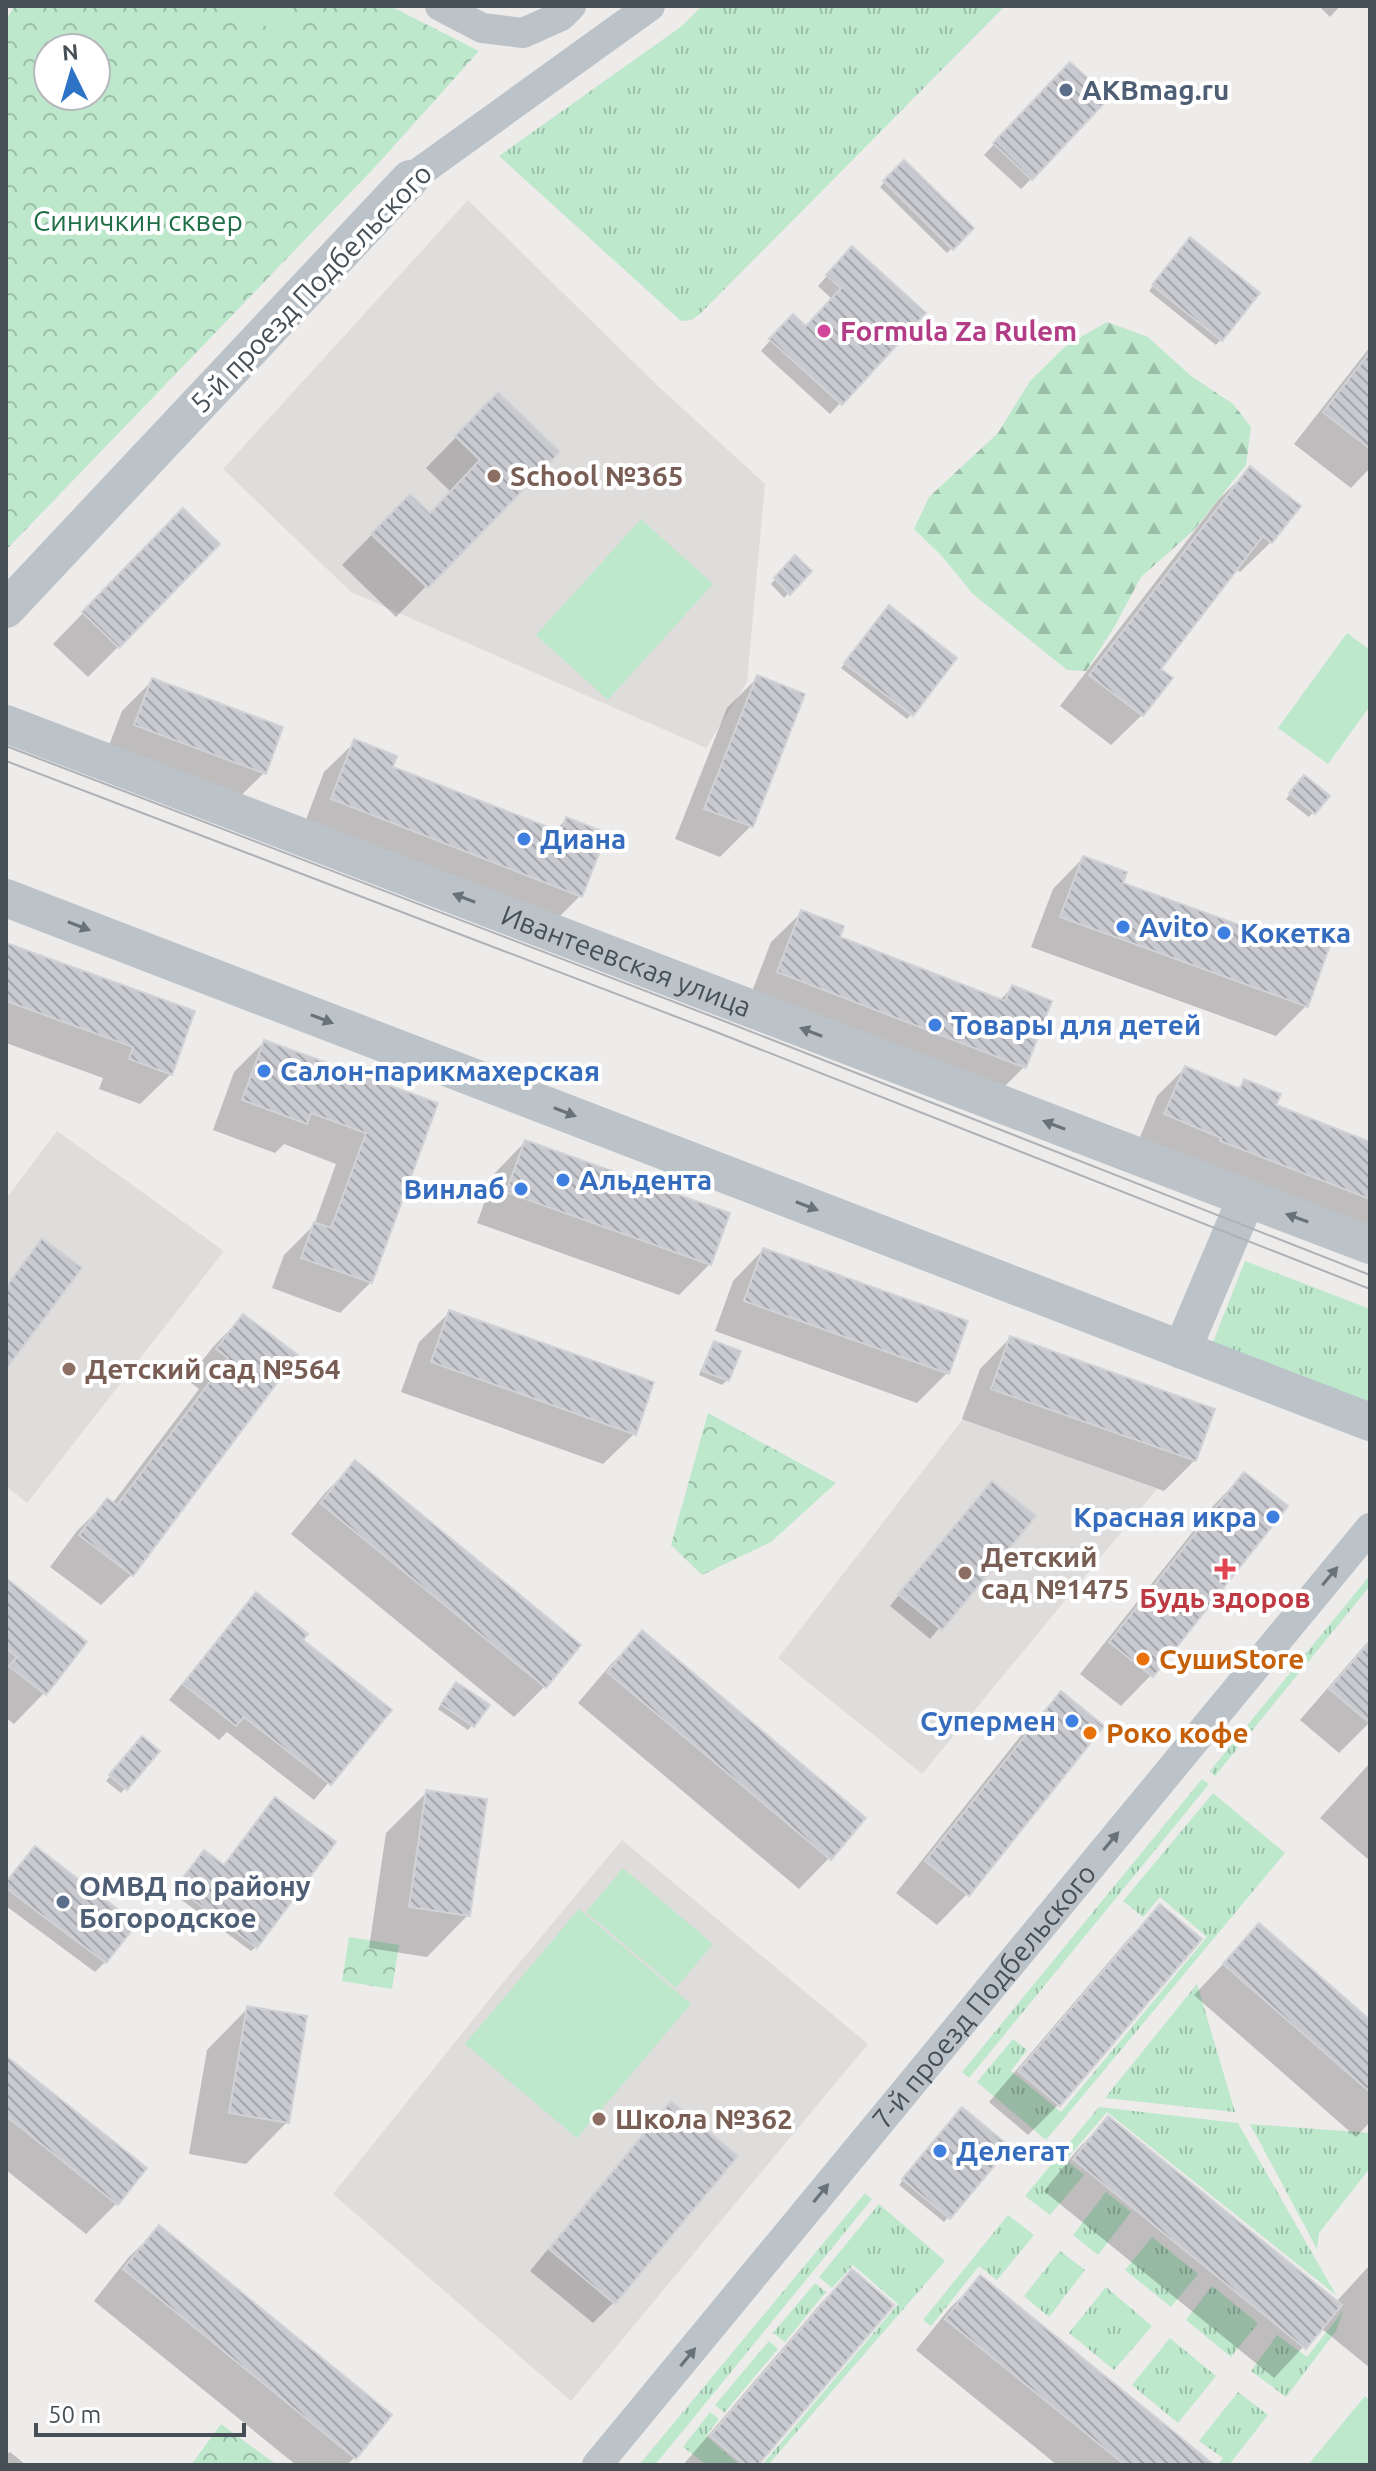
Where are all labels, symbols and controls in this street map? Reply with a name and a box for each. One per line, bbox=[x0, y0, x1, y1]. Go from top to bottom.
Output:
north arrow bbox=[32, 32, 112, 112]
text: N bbox=[61, 38, 79, 65]
place label: AKBmag.ru bbox=[1082, 74, 1229, 105]
marker: AKBmag.ru bbox=[1057, 81, 1075, 99]
street label: 5-й проезд Подбельского bbox=[184, 157, 438, 418]
park label: Синичкин сквер bbox=[33, 205, 243, 236]
place label: Formula Za Rulem bbox=[840, 315, 1077, 346]
marker: Formula Za Rulem bbox=[815, 322, 833, 340]
place label: School №365 bbox=[510, 460, 684, 491]
marker: School №365 bbox=[485, 467, 503, 485]
place label: Диана bbox=[540, 823, 626, 854]
marker: Диана bbox=[515, 830, 533, 848]
one-way arrow bbox=[452, 891, 476, 904]
street label: Ивантеевская улица bbox=[497, 899, 756, 1022]
place label: Avito bbox=[1139, 911, 1209, 942]
place label: Кокетка bbox=[1240, 917, 1351, 948]
marker: Avito bbox=[1114, 918, 1132, 936]
one-way arrow bbox=[67, 920, 91, 933]
marker: Кокетка bbox=[1215, 924, 1233, 942]
place label: Товары для детей bbox=[951, 1009, 1201, 1040]
one-way arrow bbox=[310, 1013, 334, 1026]
marker: Товары для детей bbox=[926, 1016, 944, 1034]
one-way arrow bbox=[799, 1025, 823, 1038]
place label: Салон-парикмахерская bbox=[280, 1055, 600, 1086]
marker: Салон-парикмахерская bbox=[255, 1062, 273, 1080]
one-way arrow bbox=[553, 1106, 577, 1119]
one-way arrow bbox=[1042, 1118, 1066, 1131]
place label: Альдента bbox=[579, 1164, 712, 1195]
marker: Альдента bbox=[554, 1171, 572, 1189]
place label: Винлаб bbox=[404, 1173, 505, 1204]
marker: Винлаб bbox=[512, 1180, 530, 1198]
one-way arrow bbox=[795, 1200, 819, 1213]
one-way arrow bbox=[1285, 1211, 1309, 1224]
place label: Детский сад №564 bbox=[85, 1353, 341, 1384]
marker: Детский сад №564 bbox=[60, 1360, 78, 1378]
place label: Красная икра bbox=[1073, 1501, 1257, 1532]
marker: Красная икра bbox=[1264, 1508, 1282, 1526]
place label: Детский сад №1475 bbox=[981, 1541, 1129, 1604]
marker: Будь здоров bbox=[1216, 1560, 1234, 1578]
marker: Детский сад №1475 bbox=[956, 1564, 974, 1582]
one-way arrow bbox=[1321, 1567, 1338, 1587]
place label: Будь здоров bbox=[1139, 1582, 1311, 1613]
place label: СушиStore bbox=[1159, 1643, 1304, 1674]
marker: СушиStore bbox=[1134, 1650, 1152, 1668]
place label: Супермен bbox=[920, 1705, 1056, 1736]
marker: Супермен bbox=[1063, 1712, 1081, 1730]
place label: Роко кофе bbox=[1106, 1717, 1249, 1748]
marker: Роко кофе bbox=[1081, 1724, 1099, 1742]
one-way arrow bbox=[1102, 1832, 1119, 1852]
street label: 7-й проезд Подбельского bbox=[865, 1857, 1102, 2134]
place label: ОМВД по району Богородское bbox=[79, 1870, 311, 1933]
marker: ОМВД по району Богородское bbox=[54, 1893, 72, 1911]
place label: Школа №362 bbox=[615, 2103, 793, 2134]
marker: Школа №362 bbox=[590, 2110, 608, 2128]
place label: Делегат bbox=[956, 2135, 1069, 2166]
marker: Делегат bbox=[931, 2142, 949, 2160]
one-way arrow bbox=[812, 2183, 829, 2203]
one-way arrow bbox=[679, 2347, 696, 2367]
scale bar bbox=[36, 2387, 244, 2437]
text: 50 m bbox=[48, 2401, 101, 2428]

